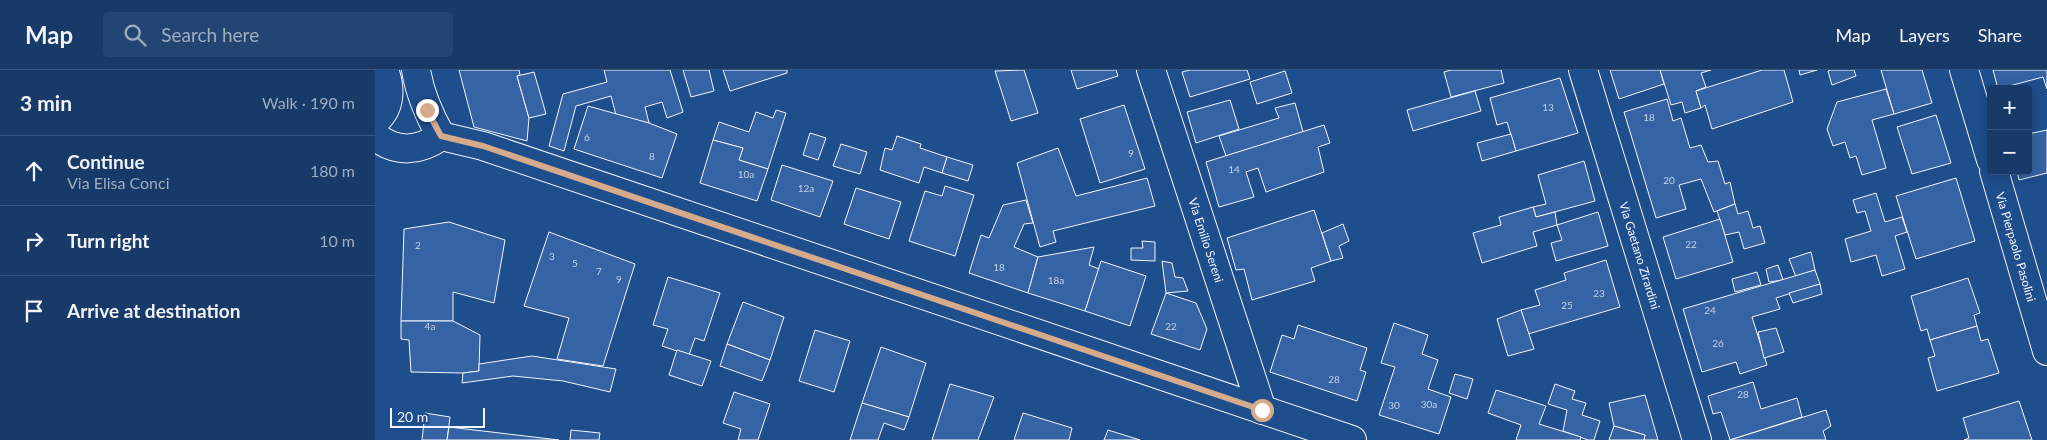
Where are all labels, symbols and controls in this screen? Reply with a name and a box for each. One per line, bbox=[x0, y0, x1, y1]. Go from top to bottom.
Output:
search box bbox=[103, 12, 453, 57]
text: Map bbox=[25, 20, 73, 49]
icon: search bbox=[121, 21, 149, 49]
text: Search here bbox=[161, 23, 259, 46]
text: Map bbox=[1835, 24, 1871, 46]
text: Layers bbox=[1899, 24, 1950, 46]
text: Share bbox=[1978, 24, 2022, 46]
map controls bbox=[1987, 85, 2032, 175]
button: + bbox=[1987, 85, 2032, 130]
text: 3 min bbox=[20, 90, 72, 115]
text: Walk · 190 m bbox=[262, 93, 355, 112]
route end bbox=[416, 99, 439, 122]
house number: 13 bbox=[1542, 101, 1554, 113]
house number: 18 bbox=[1643, 111, 1655, 123]
button: − bbox=[1987, 130, 2032, 175]
house number: 6 bbox=[584, 131, 590, 143]
house number: 9 bbox=[1128, 147, 1134, 159]
text: Continue bbox=[67, 150, 145, 173]
house number: 8 bbox=[649, 150, 655, 162]
icon: ahead bbox=[20, 157, 48, 185]
text: 180 m bbox=[310, 161, 355, 180]
house number: 14 bbox=[1228, 163, 1240, 175]
house number: 10a bbox=[738, 168, 754, 180]
text: Via Elisa Conci bbox=[67, 173, 170, 192]
house number: 20 bbox=[1663, 174, 1675, 186]
house number: 12a bbox=[798, 182, 814, 194]
street label: Via Pierpaolo Pasolini bbox=[1993, 190, 2040, 303]
street label: Via Emilio Sereni bbox=[1186, 196, 1227, 284]
street label: Via Gaetano Zirardini bbox=[1617, 200, 1664, 311]
icon: right bbox=[20, 227, 48, 255]
text: Turn right bbox=[67, 229, 149, 252]
text: 10 m bbox=[319, 231, 355, 250]
house number: 22 bbox=[1685, 238, 1697, 250]
house number: 2 bbox=[415, 239, 421, 251]
house number: 3 bbox=[549, 250, 555, 262]
house number: 5 bbox=[572, 257, 578, 269]
house number: 18 bbox=[993, 261, 1005, 273]
house number: 7 bbox=[596, 265, 602, 277]
house number: 9 bbox=[616, 273, 622, 285]
house number: 18a bbox=[1048, 274, 1064, 286]
house number: 23 bbox=[1593, 287, 1605, 299]
icon: arrive bbox=[20, 297, 48, 325]
text: Arrive at destination bbox=[67, 299, 240, 322]
house number: 25 bbox=[1561, 299, 1573, 311]
house number: 24 bbox=[1704, 304, 1716, 316]
house number: 4a bbox=[425, 320, 435, 332]
house number: 22 bbox=[1165, 320, 1177, 332]
house number: 26 bbox=[1712, 337, 1724, 349]
house number: 28 bbox=[1328, 373, 1340, 385]
house number: 28 bbox=[1737, 388, 1749, 400]
house number: 30a bbox=[1421, 398, 1437, 410]
route start bbox=[1251, 399, 1274, 422]
house number: 30 bbox=[1388, 399, 1400, 411]
scale bar bbox=[390, 405, 485, 428]
text: 20 m bbox=[397, 408, 428, 425]

